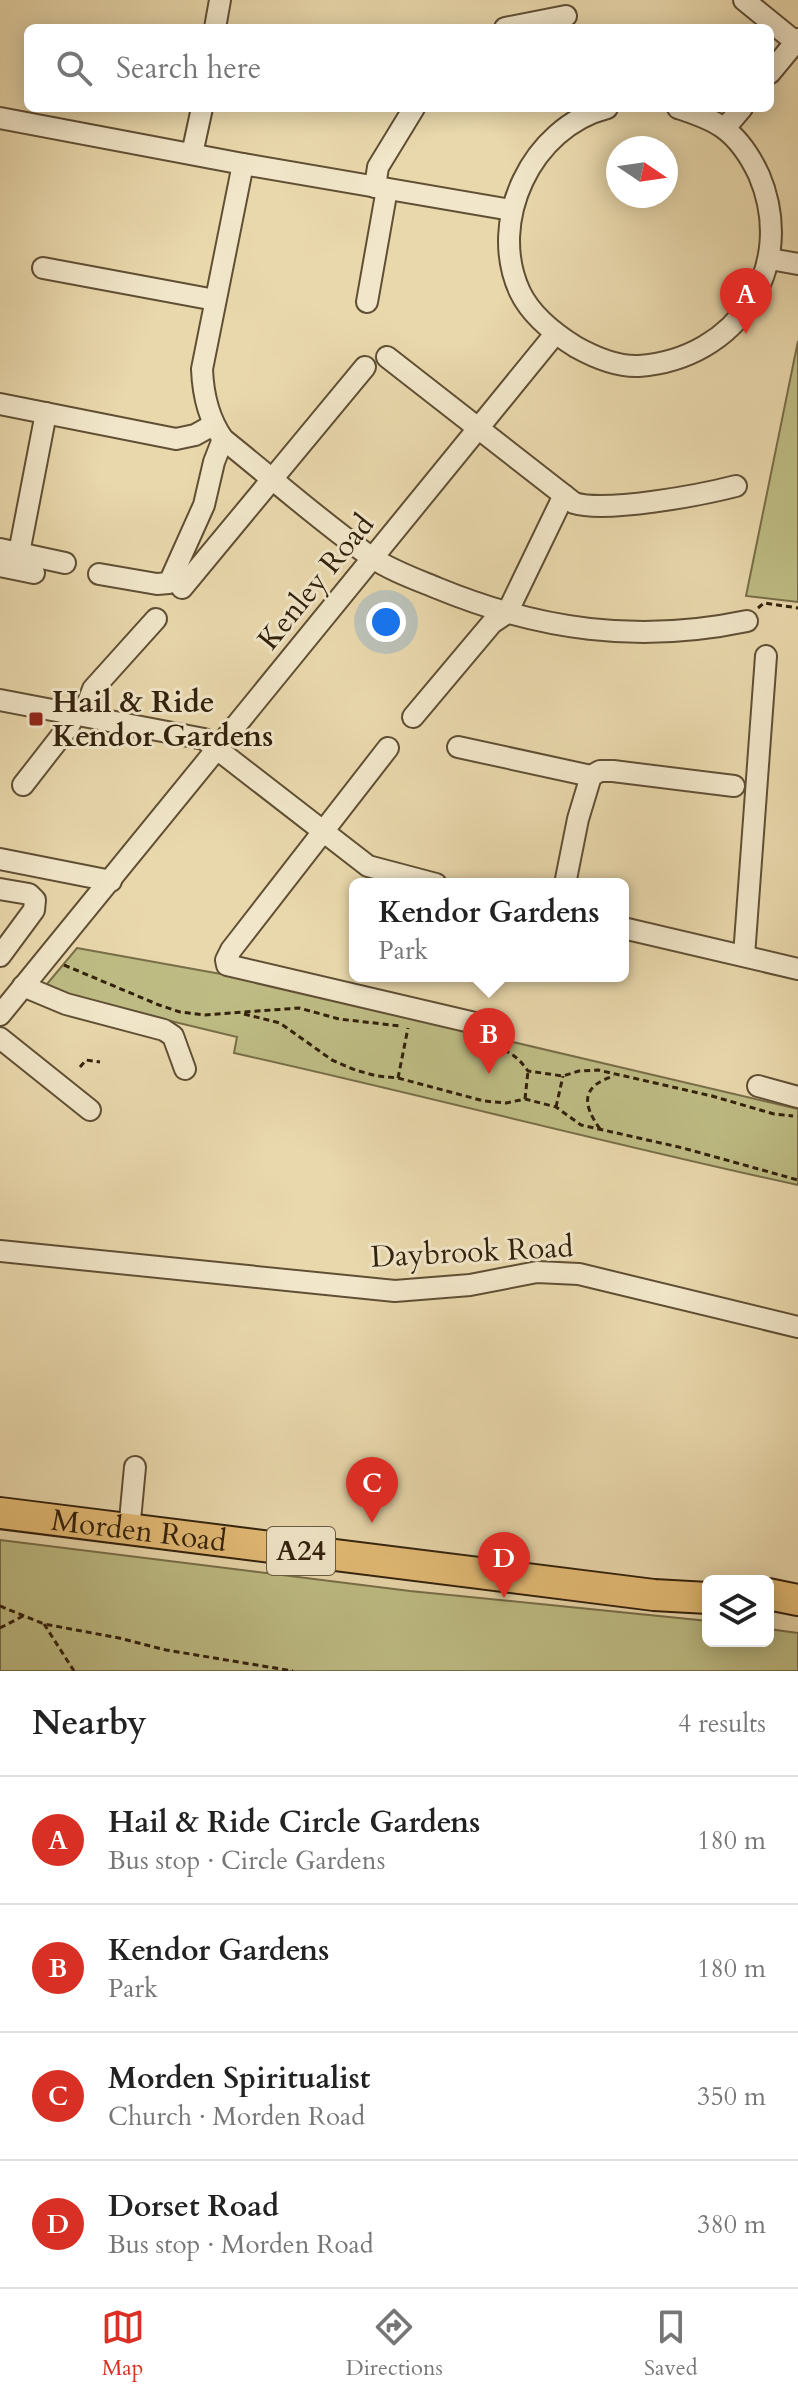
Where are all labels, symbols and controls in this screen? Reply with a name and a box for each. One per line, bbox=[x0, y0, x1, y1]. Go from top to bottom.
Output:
search box bbox=[24, 24, 774, 112]
icon: search bbox=[52, 46, 96, 90]
text: Search here bbox=[116, 48, 261, 89]
north arrow bbox=[606, 136, 678, 208]
pin: A bbox=[720, 268, 772, 334]
street label: Kenley Road bbox=[248, 505, 384, 659]
your location bbox=[366, 602, 406, 642]
place label: Hail & Ride Kendor Gardens bbox=[52, 682, 273, 757]
marker: Hail & Ride Kendor Gardens bbox=[27, 710, 45, 728]
popup bbox=[349, 878, 629, 982]
text: Kendor Gardens bbox=[378, 892, 600, 933]
text: Park bbox=[378, 933, 428, 968]
pin: B bbox=[463, 1008, 515, 1074]
street label: Daybrook Road bbox=[370, 1226, 574, 1278]
pin: C bbox=[346, 1457, 398, 1523]
street label: Morden Road bbox=[49, 1499, 229, 1562]
road number: A24 bbox=[267, 1527, 335, 1575]
pin: D bbox=[478, 1532, 530, 1598]
map controls bbox=[702, 1575, 774, 1647]
button: layers bbox=[702, 1575, 774, 1647]
text: Nearby bbox=[32, 1700, 147, 1746]
text: 4 results bbox=[678, 1706, 766, 1741]
text: Hail & Ride Circle Gardens bbox=[108, 1802, 480, 1843]
text: A bbox=[48, 1823, 68, 1858]
text: 180 m bbox=[697, 1823, 766, 1858]
text: Bus stop · Circle Gardens bbox=[108, 1843, 385, 1878]
text: Kendor Gardens bbox=[108, 1930, 329, 1971]
text: B bbox=[49, 1951, 67, 1986]
text: 180 m bbox=[697, 1951, 766, 1986]
text: Park bbox=[108, 1971, 158, 2006]
text: Morden Spiritualist bbox=[108, 2058, 370, 2099]
text: C bbox=[48, 2079, 68, 2114]
text: 350 m bbox=[697, 2079, 766, 2114]
text: Church · Morden Road bbox=[108, 2099, 365, 2134]
text: Dorset Road bbox=[108, 2186, 279, 2227]
text: D bbox=[47, 2207, 69, 2242]
text: 380 m bbox=[697, 2207, 766, 2242]
text: Bus stop · Morden Road bbox=[108, 2227, 374, 2262]
tab: Map bbox=[101, 2305, 145, 2383]
tab: Directions bbox=[346, 2305, 443, 2383]
tab: Saved bbox=[644, 2305, 697, 2383]

